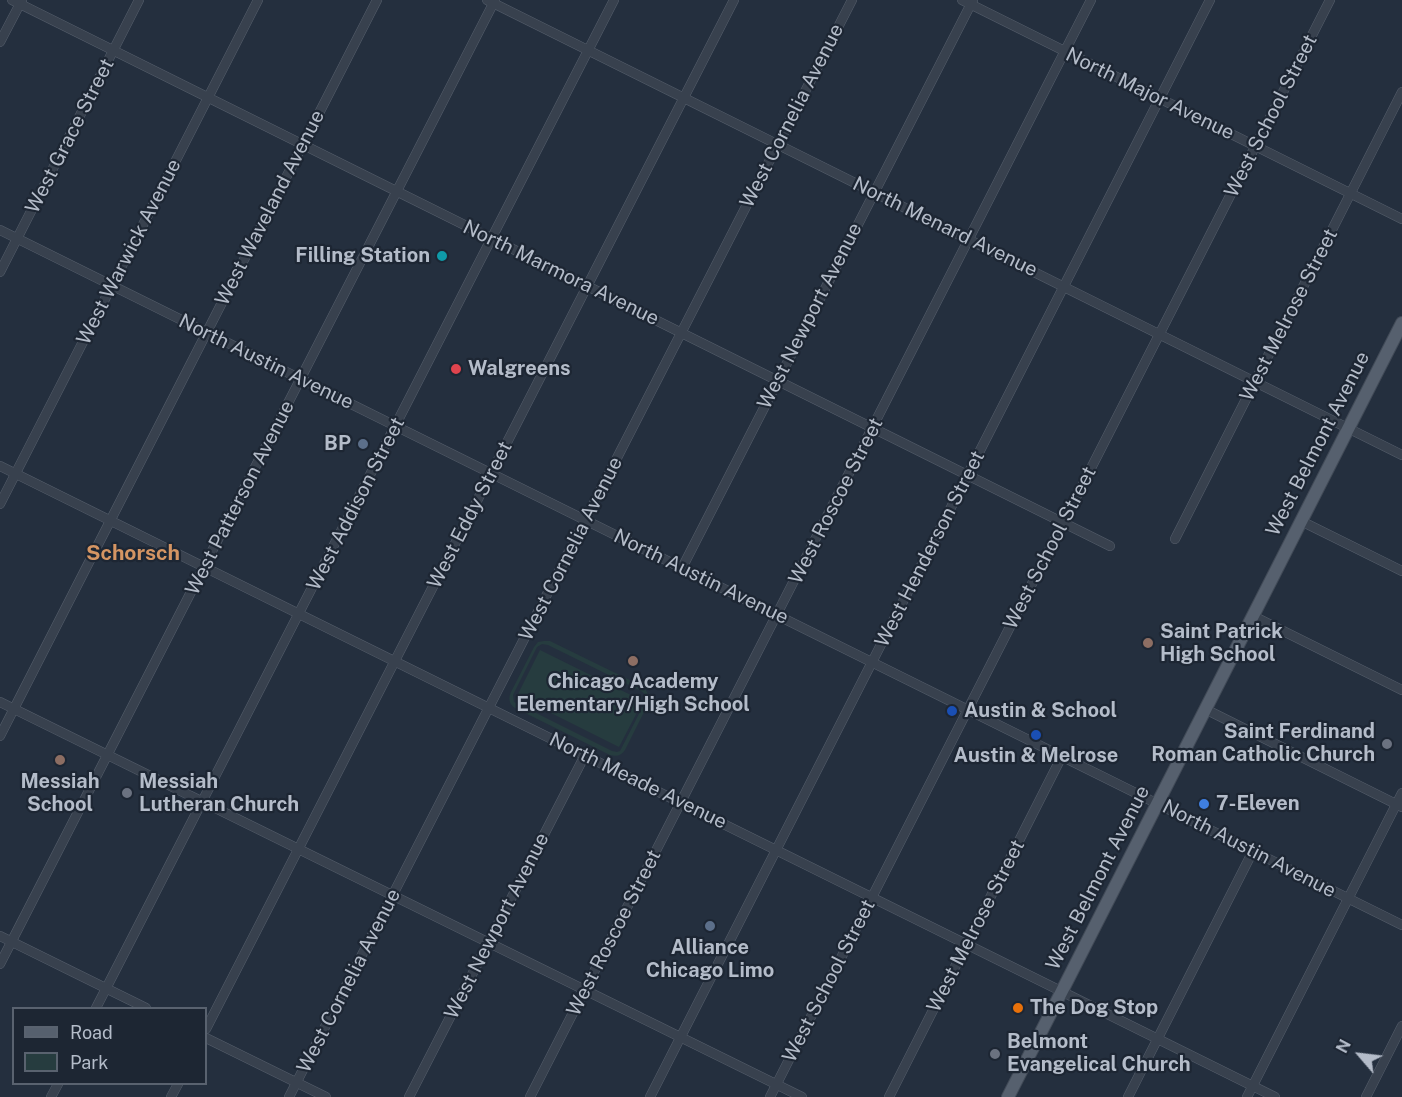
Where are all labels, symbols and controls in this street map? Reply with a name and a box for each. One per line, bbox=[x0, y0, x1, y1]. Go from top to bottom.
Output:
street label: West Cornelia Avenue bbox=[735, 20, 849, 212]
street label: West School Street bbox=[1220, 31, 1322, 201]
street label: North Major Avenue bbox=[1062, 43, 1238, 145]
street label: West Grace Street bbox=[21, 55, 119, 217]
street label: West Waveland Avenue bbox=[210, 106, 330, 310]
street label: West Warwick Avenue bbox=[72, 155, 186, 349]
street label: North Menard Avenue bbox=[849, 172, 1041, 282]
street label: North Marmora Avenue bbox=[459, 215, 663, 331]
street label: West Newport Avenue bbox=[753, 219, 867, 413]
street label: West Melrose Street bbox=[1235, 225, 1343, 405]
place label: Filling Station bbox=[295, 244, 430, 268]
marker: Filling Station bbox=[435, 249, 449, 263]
street label: North Austin Avenue bbox=[175, 309, 357, 415]
street label: West Belmont Avenue bbox=[1261, 348, 1375, 540]
place label: Walgreens bbox=[468, 357, 571, 381]
marker: Walgreens bbox=[449, 362, 463, 376]
street label: West Patterson Avenue bbox=[180, 397, 300, 599]
street label: West Addison Street bbox=[302, 413, 410, 595]
street label: West Roscoe Street bbox=[784, 414, 888, 588]
place label: BP bbox=[324, 432, 351, 456]
marker: BP bbox=[356, 437, 370, 451]
street label: West Eddy Street bbox=[423, 437, 517, 593]
street label: West Henderson Street bbox=[870, 447, 990, 651]
street label: West Cornelia Avenue bbox=[514, 453, 628, 645]
street label: West School Street bbox=[999, 463, 1101, 633]
street label: North Austin Avenue bbox=[610, 524, 792, 630]
district label: Schorsch bbox=[86, 541, 180, 567]
place label: Saint Patrick High School bbox=[1160, 620, 1283, 667]
marker: Saint Patrick High School bbox=[1141, 636, 1155, 650]
marker: Chicago Academy Elementary/High School bbox=[626, 654, 640, 668]
place label: Chicago Academy Elementary/High School bbox=[516, 670, 750, 717]
place label: Austin & School bbox=[964, 699, 1117, 723]
marker: Austin & School bbox=[945, 704, 959, 718]
place label: Saint Ferdinand Roman Catholic Church bbox=[1151, 720, 1375, 767]
street label: North Meade Avenue bbox=[545, 728, 731, 834]
marker: Austin & Melrose bbox=[1029, 728, 1043, 742]
marker: Saint Ferdinand Roman Catholic Church bbox=[1380, 737, 1394, 751]
place label: Austin & Melrose bbox=[954, 744, 1118, 768]
marker: Messiah School bbox=[53, 753, 67, 767]
place label: Messiah School bbox=[20, 770, 100, 817]
place label: Messiah Lutheran Church bbox=[139, 770, 299, 817]
street label: West Belmont Avenue bbox=[1041, 782, 1155, 974]
marker: Messiah Lutheran Church bbox=[120, 786, 134, 800]
place label: 7-Eleven bbox=[1216, 792, 1300, 816]
street label: North Austin Avenue bbox=[1158, 795, 1340, 903]
marker: 7-Eleven bbox=[1197, 797, 1211, 811]
street label: West Newport Avenue bbox=[440, 829, 554, 1023]
street label: West Melrose Street bbox=[922, 836, 1030, 1016]
street label: West Roscoe Street bbox=[562, 846, 666, 1020]
street label: West Cornelia Avenue bbox=[292, 885, 406, 1077]
street label: West School Street bbox=[778, 896, 880, 1066]
marker: Alliance Chicago Limo bbox=[703, 919, 717, 933]
place label: Alliance Chicago Limo bbox=[646, 936, 774, 983]
place label: The Dog Stop bbox=[1030, 996, 1158, 1020]
marker: The Dog Stop bbox=[1011, 1001, 1025, 1015]
legend bbox=[12, 1007, 207, 1085]
text: Road bbox=[70, 1022, 113, 1043]
north arrow bbox=[1330, 1025, 1390, 1085]
place label: Belmont Evangelical Church bbox=[1007, 1030, 1191, 1077]
text: N bbox=[1332, 1036, 1355, 1056]
marker: Belmont Evangelical Church bbox=[988, 1047, 1002, 1061]
text: Park bbox=[70, 1052, 108, 1073]

